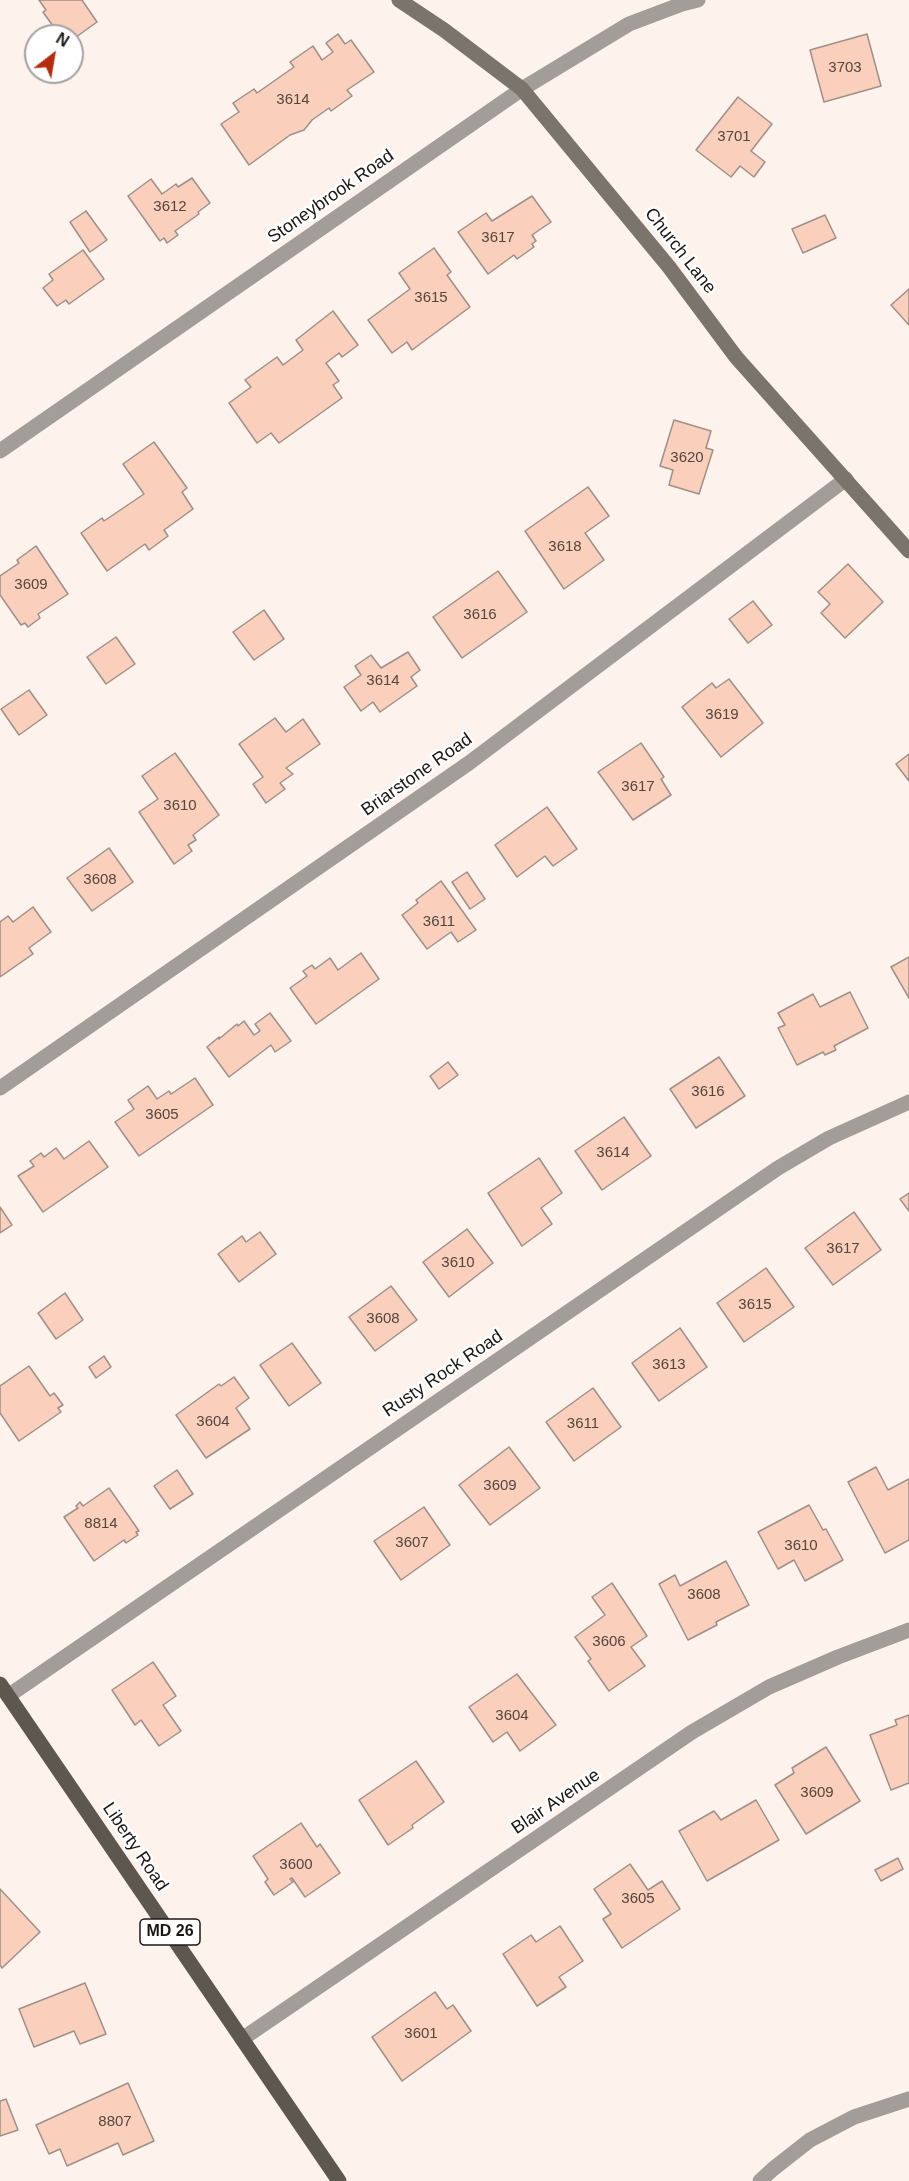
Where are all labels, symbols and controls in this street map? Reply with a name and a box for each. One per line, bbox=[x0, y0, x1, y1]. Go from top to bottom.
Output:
north arrow bbox=[24, 24, 84, 84]
text: N bbox=[53, 30, 72, 50]
house number: 3703 bbox=[828, 59, 862, 77]
house number: 3614 bbox=[276, 91, 310, 109]
house number: 3701 bbox=[717, 128, 751, 146]
street label: Stoneybrook Road bbox=[264, 145, 398, 249]
house number: 3612 bbox=[153, 198, 187, 216]
street label: Church Lane bbox=[640, 204, 720, 298]
house number: 3617 bbox=[481, 229, 515, 247]
house number: 3615 bbox=[414, 289, 448, 307]
house number: 3620 bbox=[670, 449, 704, 467]
house number: 3618 bbox=[548, 538, 582, 556]
house number: 3609 bbox=[14, 576, 48, 594]
house number: 3616 bbox=[463, 606, 497, 624]
house number: 3614 bbox=[366, 672, 400, 690]
house number: 3619 bbox=[705, 706, 739, 724]
street label: Briarstone Road bbox=[358, 729, 476, 821]
house number: 3617 bbox=[621, 778, 655, 796]
house number: 3610 bbox=[163, 797, 197, 815]
house number: 3608 bbox=[83, 871, 117, 889]
house number: 3611 bbox=[423, 913, 455, 931]
house number: 3616 bbox=[691, 1083, 725, 1101]
house number: 3605 bbox=[145, 1106, 179, 1124]
house number: 3614 bbox=[596, 1144, 630, 1162]
house number: 3617 bbox=[826, 1240, 860, 1258]
house number: 3610 bbox=[441, 1254, 475, 1272]
house number: 3615 bbox=[738, 1296, 772, 1314]
house number: 3608 bbox=[366, 1310, 400, 1328]
street label: Rusty Rock Road bbox=[379, 1326, 507, 1422]
house number: 3613 bbox=[652, 1356, 686, 1374]
house number: 3604 bbox=[196, 1413, 230, 1431]
house number: 3611 bbox=[567, 1415, 599, 1433]
house number: 3609 bbox=[483, 1477, 517, 1495]
house number: 8814 bbox=[84, 1515, 118, 1533]
house number: 3607 bbox=[395, 1534, 429, 1552]
house number: 3610 bbox=[784, 1537, 818, 1555]
house number: 3608 bbox=[687, 1586, 721, 1604]
house number: 3606 bbox=[592, 1633, 626, 1651]
house number: 3604 bbox=[495, 1707, 529, 1725]
street label: Blair Avenue bbox=[508, 1765, 604, 1839]
house number: 3609 bbox=[800, 1784, 834, 1802]
street label: Liberty Road bbox=[98, 1799, 172, 1895]
house number: 3600 bbox=[279, 1856, 313, 1874]
house number: 3605 bbox=[621, 1890, 655, 1908]
road number: MD 26 bbox=[140, 1919, 200, 1945]
house number: 3601 bbox=[404, 2025, 438, 2043]
house number: 8807 bbox=[98, 2113, 132, 2131]

